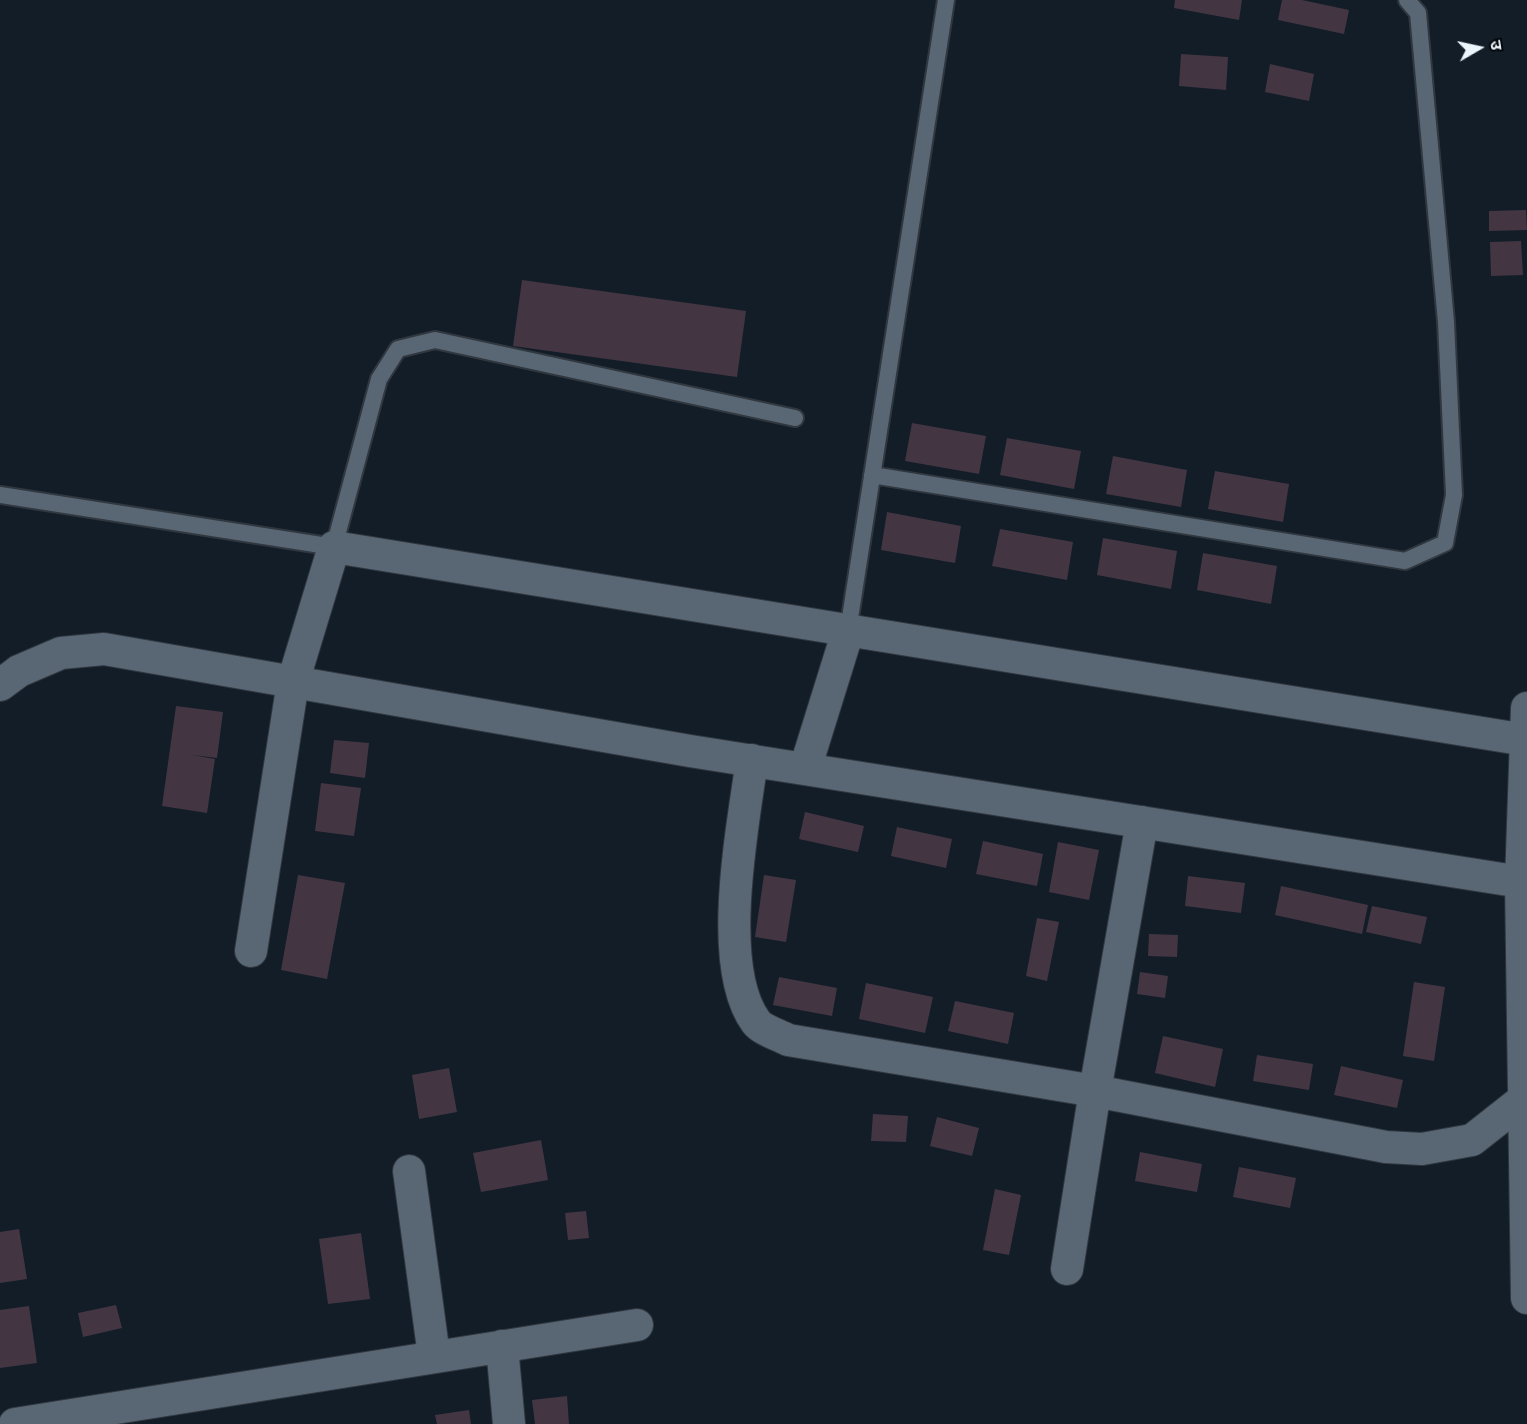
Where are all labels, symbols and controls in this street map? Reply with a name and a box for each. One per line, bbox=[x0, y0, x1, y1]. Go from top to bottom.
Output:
north arrow bbox=[1449, 18, 1509, 78]
text: उ bbox=[1487, 39, 1506, 51]

